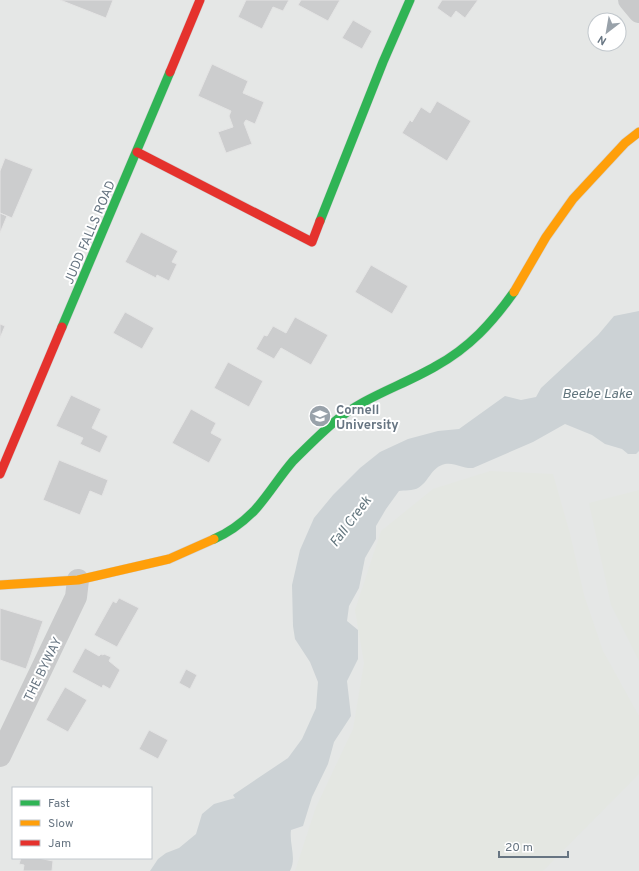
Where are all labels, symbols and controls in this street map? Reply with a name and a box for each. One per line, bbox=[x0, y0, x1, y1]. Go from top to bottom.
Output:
north arrow bbox=[587, 12, 627, 52]
text: N bbox=[595, 32, 609, 48]
street label: JUDD FALLS ROAD bbox=[62, 179, 120, 287]
water label: Beebe Lake bbox=[562, 386, 633, 403]
school or university icon: Cornell University bbox=[307, 403, 333, 429]
place label: Cornell University bbox=[336, 403, 399, 434]
water label: Fall Creek bbox=[327, 492, 376, 551]
street label: THE BYWAY bbox=[21, 635, 66, 705]
legend bbox=[12, 787, 152, 859]
text: Fast bbox=[48, 796, 70, 812]
text: Slow bbox=[48, 816, 74, 832]
scale bar bbox=[499, 833, 568, 859]
text: Jam bbox=[48, 836, 71, 852]
text: 20 m bbox=[505, 840, 533, 856]

